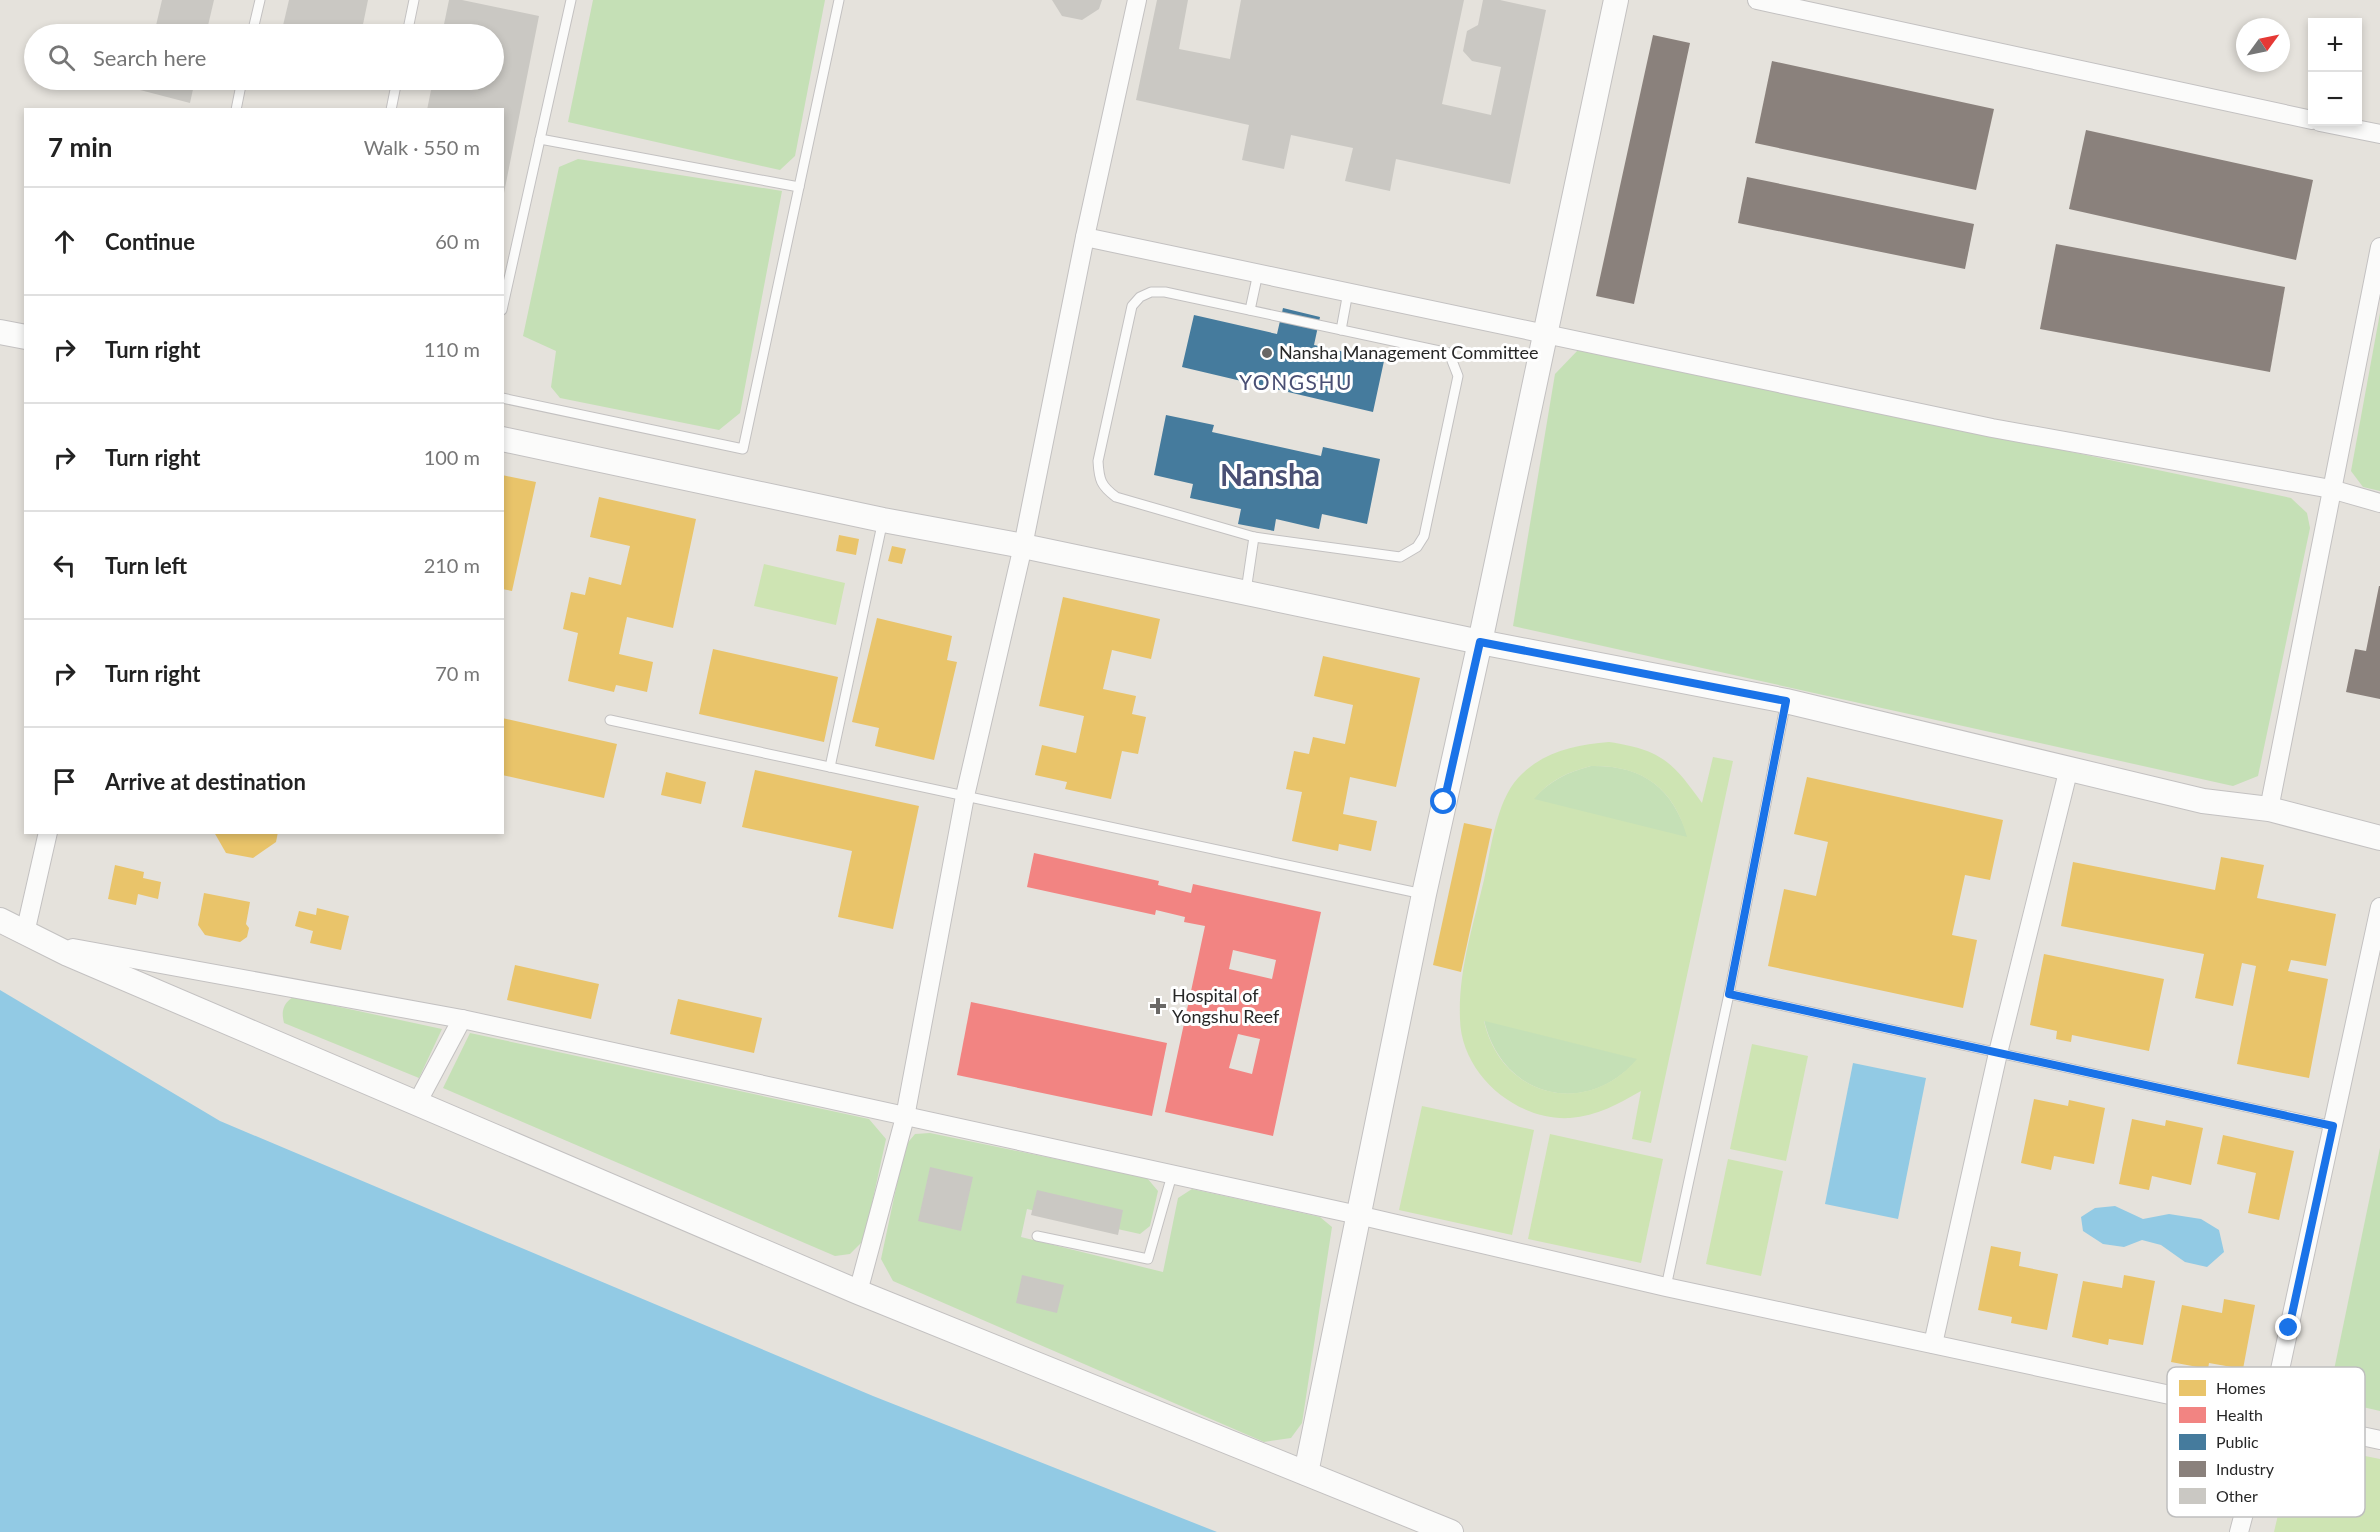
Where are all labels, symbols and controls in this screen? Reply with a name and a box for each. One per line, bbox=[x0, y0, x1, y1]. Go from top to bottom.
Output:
north arrow bbox=[2236, 18, 2290, 72]
map controls bbox=[2308, 18, 2362, 126]
button: + bbox=[2308, 18, 2362, 72]
search box bbox=[24, 24, 504, 90]
icon: search bbox=[45, 41, 78, 74]
text: Search here bbox=[93, 44, 206, 71]
button: − bbox=[2308, 72, 2362, 126]
text: 7 min bbox=[48, 131, 112, 163]
text: Walk · 550 m bbox=[364, 135, 480, 159]
icon: ahead bbox=[48, 225, 81, 258]
text: Continue bbox=[105, 228, 195, 255]
text: 60 m bbox=[435, 229, 480, 253]
icon: right bbox=[48, 333, 81, 366]
text: Turn right bbox=[105, 336, 200, 363]
text: 110 m bbox=[424, 337, 480, 361]
place label: Nansha Management Committee bbox=[1279, 341, 1538, 363]
marker: Nansha Management Committee bbox=[1260, 346, 1274, 360]
district label: YONGSHU bbox=[1239, 369, 1353, 394]
icon: right bbox=[48, 441, 81, 474]
text: Turn right bbox=[105, 444, 200, 471]
text: 100 m bbox=[424, 445, 480, 469]
district label: Nansha bbox=[1220, 456, 1320, 492]
icon: left bbox=[48, 549, 81, 582]
text: Turn left bbox=[105, 552, 187, 579]
text: 210 m bbox=[424, 553, 480, 577]
icon: right bbox=[48, 657, 81, 690]
text: Turn right bbox=[105, 660, 200, 687]
text: 70 m bbox=[435, 661, 480, 685]
icon: arrive bbox=[48, 765, 81, 798]
text: Arrive at destination bbox=[105, 768, 306, 795]
route start bbox=[1430, 788, 1456, 814]
place label: Hospital of Yongshu Reef bbox=[1172, 984, 1280, 1027]
marker: Hospital of Yongshu Reef bbox=[1149, 997, 1167, 1015]
route end bbox=[2275, 1314, 2301, 1340]
legend bbox=[2167, 1367, 2365, 1517]
text: Homes bbox=[2216, 1378, 2266, 1397]
text: Health bbox=[2216, 1405, 2263, 1424]
text: Public bbox=[2216, 1432, 2259, 1451]
text: Industry bbox=[2216, 1459, 2275, 1478]
text: Other bbox=[2216, 1486, 2258, 1505]

